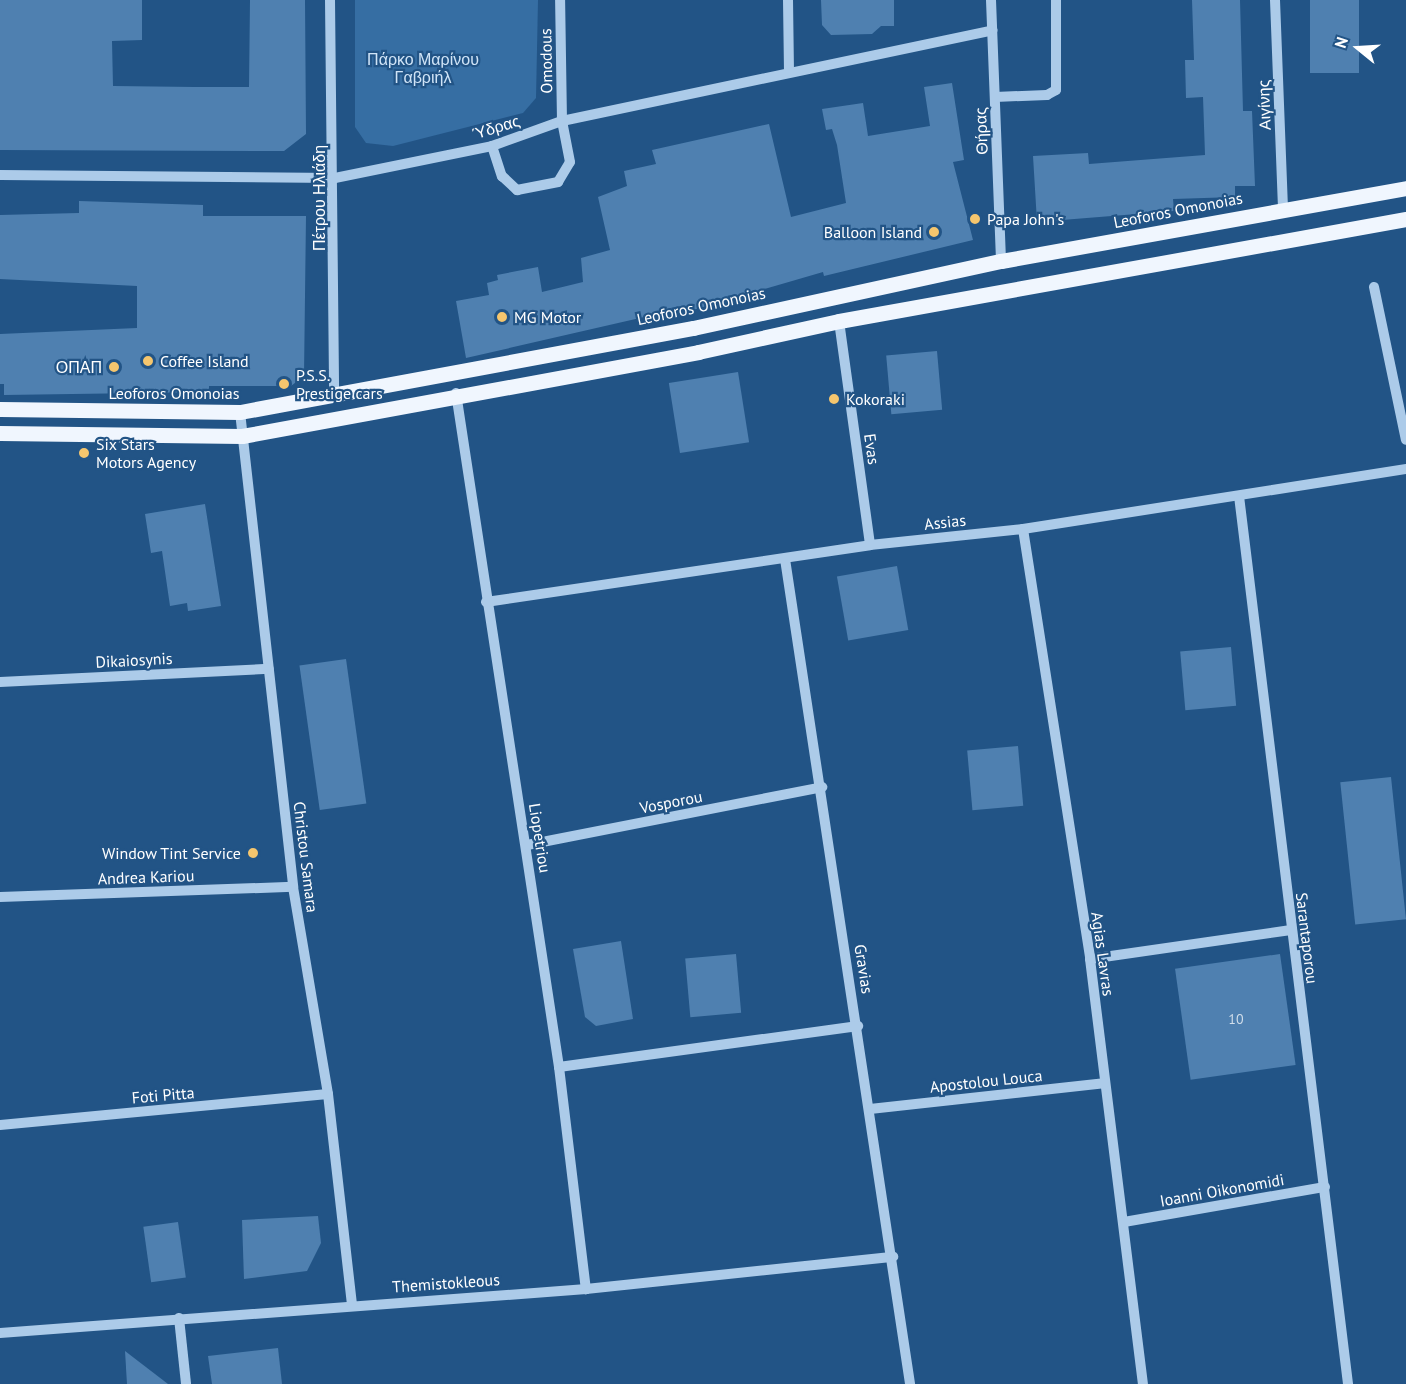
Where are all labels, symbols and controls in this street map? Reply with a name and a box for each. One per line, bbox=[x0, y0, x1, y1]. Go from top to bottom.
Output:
north arrow bbox=[1328, 18, 1388, 78]
street label: Omodous bbox=[536, 28, 556, 94]
text: N bbox=[1330, 34, 1352, 51]
park label: Πάρκο Μαρίνου Γαβριήλ bbox=[367, 49, 479, 87]
street label: Αιγίνης bbox=[1254, 79, 1274, 131]
street label: Θήρας bbox=[971, 107, 991, 155]
street label: Ύδρας bbox=[470, 111, 522, 143]
street label: Πέτρου Ηλιάδη bbox=[309, 145, 329, 251]
street label: Leoforos Omonoias bbox=[1112, 188, 1244, 232]
place label: Papa John's bbox=[987, 209, 1064, 229]
marker: Papa John's bbox=[968, 212, 982, 226]
place label: Balloon Island bbox=[824, 222, 922, 242]
marker: Balloon Island bbox=[927, 225, 941, 239]
street label: Leoforos Omonoias bbox=[635, 283, 767, 329]
place label: MG Motor bbox=[514, 307, 581, 327]
marker: MG Motor bbox=[495, 310, 509, 324]
place label: Coffee Island bbox=[160, 351, 249, 371]
marker: Coffee Island bbox=[141, 354, 155, 368]
place label: ΟΠΑΠ bbox=[56, 357, 102, 377]
marker: ΟΠΑΠ bbox=[107, 360, 121, 374]
place label: P.S.S. Prestige cars bbox=[296, 365, 383, 403]
marker: P.S.S. Prestige cars bbox=[277, 377, 291, 391]
street label: Leoforos Omonoias bbox=[109, 383, 239, 403]
place label: Kokoraki bbox=[846, 389, 905, 409]
marker: Kokoraki bbox=[827, 392, 841, 406]
street label: Evas bbox=[860, 432, 884, 466]
place label: Six Stars Motors Agency bbox=[96, 434, 197, 472]
marker: Six Stars Motors Agency bbox=[77, 446, 91, 460]
street label: Assias bbox=[923, 510, 967, 534]
street label: Dikaiosynis bbox=[95, 648, 173, 672]
street label: Vosporou bbox=[638, 787, 704, 817]
street label: Christou Samara bbox=[290, 800, 322, 914]
street label: Liopetriou bbox=[525, 802, 555, 874]
place label: Window Tint Service bbox=[101, 843, 241, 863]
marker: Window Tint Service bbox=[246, 846, 260, 860]
street label: Andrea Kariou bbox=[97, 866, 195, 888]
street label: Sarantaporou bbox=[1292, 891, 1322, 985]
street label: Agias Lavras bbox=[1088, 911, 1118, 997]
street label: Gravias bbox=[851, 943, 877, 995]
house number: 10 bbox=[1228, 1011, 1244, 1027]
street label: Apostolou Louca bbox=[929, 1066, 1043, 1096]
street label: Foti Pitta bbox=[131, 1083, 195, 1107]
street label: Ioanni Oikonomidi bbox=[1158, 1170, 1286, 1210]
street label: Themistokleous bbox=[392, 1270, 500, 1296]

